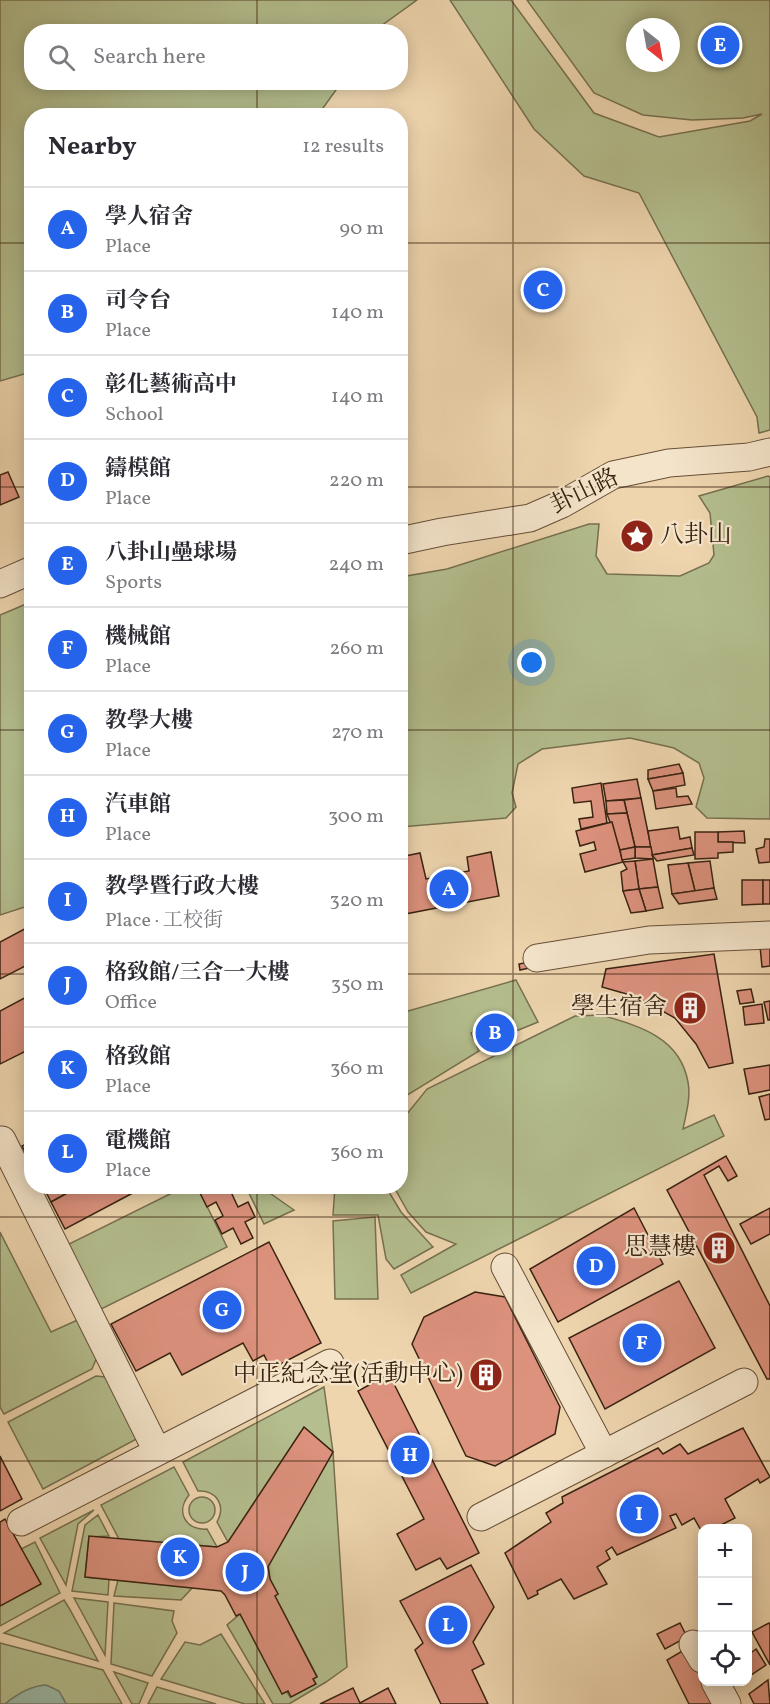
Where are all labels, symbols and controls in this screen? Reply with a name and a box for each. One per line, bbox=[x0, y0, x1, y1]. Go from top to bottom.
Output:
north arrow bbox=[626, 18, 680, 72]
pin: E bbox=[700, 22, 740, 68]
search box bbox=[24, 24, 408, 90]
icon: search bbox=[45, 41, 78, 74]
text: Search here bbox=[93, 42, 206, 73]
text: Nearby bbox=[48, 129, 137, 165]
text: 12 results bbox=[302, 133, 384, 161]
text: 學人宿舍 bbox=[105, 202, 193, 233]
text: A bbox=[60, 215, 75, 243]
text: 90 m bbox=[340, 215, 384, 243]
text: Place bbox=[105, 233, 151, 261]
pin: C bbox=[524, 268, 562, 312]
text: 司令台 bbox=[105, 286, 171, 317]
text: B bbox=[61, 299, 74, 327]
text: 140 m bbox=[331, 299, 384, 327]
text: Place bbox=[105, 317, 151, 345]
text: 彰化藝術高中 bbox=[105, 370, 237, 401]
text: C bbox=[61, 383, 74, 411]
text: 140 m bbox=[331, 383, 384, 411]
text: School bbox=[105, 401, 163, 429]
text: 鑄模館 bbox=[105, 454, 171, 485]
street label: 卦山路 bbox=[545, 461, 625, 523]
text: D bbox=[60, 467, 75, 495]
text: 220 m bbox=[329, 467, 384, 495]
text: Place bbox=[105, 485, 151, 513]
place icon: 八卦山 bbox=[619, 518, 655, 554]
place label: 八卦山 bbox=[660, 519, 732, 553]
text: 八卦山壘球場 bbox=[105, 538, 237, 569]
text: E bbox=[61, 551, 74, 579]
text: 240 m bbox=[329, 551, 384, 579]
text: Sports bbox=[105, 569, 162, 597]
text: 機械館 bbox=[105, 622, 171, 653]
text: F bbox=[62, 635, 73, 663]
text: 260 m bbox=[329, 635, 384, 663]
your location bbox=[517, 648, 546, 677]
text: Place bbox=[105, 653, 151, 681]
text: 教學大樓 bbox=[105, 706, 193, 737]
text: G bbox=[60, 719, 75, 747]
text: 270 m bbox=[331, 719, 384, 747]
text: Place bbox=[105, 737, 151, 765]
text: 汽車館 bbox=[105, 790, 171, 821]
text: H bbox=[60, 803, 75, 831]
text: 300 m bbox=[328, 803, 384, 831]
text: Place bbox=[105, 821, 151, 849]
pin: A bbox=[430, 866, 468, 912]
text: 教學暨行政大樓 bbox=[105, 872, 259, 903]
text: I bbox=[64, 887, 71, 915]
text: 320 m bbox=[329, 887, 384, 915]
text: Place · 工校街 bbox=[105, 907, 223, 935]
text: 格致館/三合一大樓 bbox=[105, 958, 289, 989]
text: J bbox=[64, 971, 71, 999]
text: 350 m bbox=[331, 971, 384, 999]
text: Office bbox=[105, 989, 157, 1017]
building icon: 學生宿舍 bbox=[672, 990, 708, 1026]
place label: 學生宿舍 bbox=[571, 991, 667, 1025]
pin: B bbox=[476, 1010, 514, 1056]
text: 格致館 bbox=[105, 1042, 171, 1073]
text: K bbox=[60, 1055, 75, 1083]
text: 360 m bbox=[330, 1055, 384, 1083]
text: Place bbox=[105, 1073, 151, 1101]
text: 電機館 bbox=[105, 1126, 171, 1157]
text: L bbox=[61, 1139, 74, 1167]
text: 360 m bbox=[330, 1139, 384, 1167]
text: Place bbox=[105, 1157, 151, 1185]
building icon: 思慧樓 bbox=[701, 1230, 737, 1266]
place label: 思慧樓 bbox=[624, 1231, 696, 1265]
pin: D bbox=[576, 1244, 616, 1288]
pin: G bbox=[202, 1288, 242, 1332]
pin: F bbox=[622, 1320, 662, 1366]
building icon: 中正紀念堂(活動中心) bbox=[468, 1357, 504, 1393]
place label: 中正紀念堂(活動中心) bbox=[233, 1358, 463, 1392]
pin: H bbox=[390, 1432, 430, 1478]
pin: I bbox=[620, 1492, 658, 1537]
map controls bbox=[698, 1524, 752, 1686]
button: + bbox=[698, 1524, 752, 1578]
pin: K bbox=[160, 1534, 200, 1580]
pin: J bbox=[226, 1550, 264, 1594]
button: − bbox=[698, 1578, 752, 1632]
pin: L bbox=[428, 1602, 468, 1648]
button: locate bbox=[698, 1632, 752, 1686]

